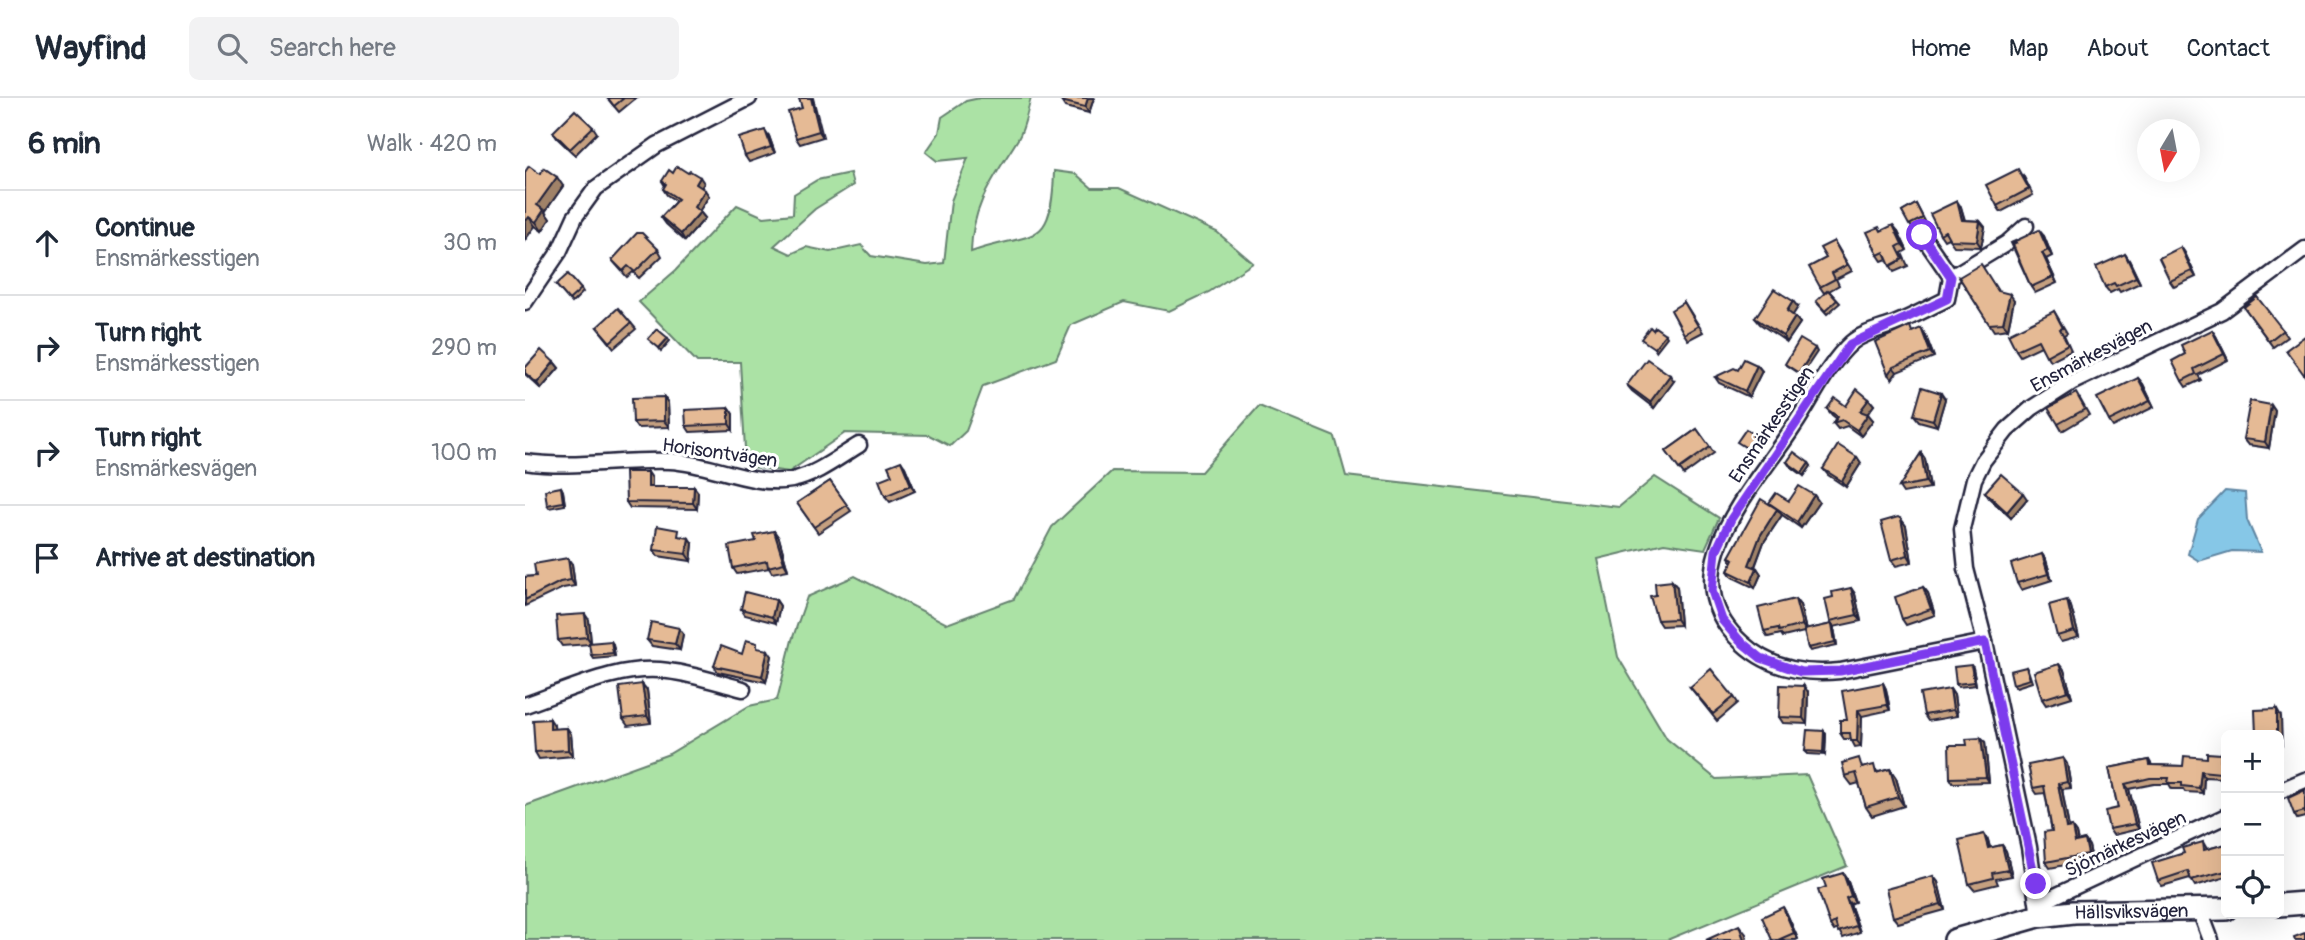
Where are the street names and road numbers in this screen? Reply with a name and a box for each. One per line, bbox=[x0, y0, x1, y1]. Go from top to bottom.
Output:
street label: Ensmärkesvägen bbox=[2027, 314, 2156, 398]
street label: Ensmärkesstigen bbox=[1724, 361, 1820, 488]
street label: Horisontvägen bbox=[661, 433, 779, 473]
street label: Sjömärkesvägen bbox=[2061, 805, 2190, 883]
street label: Hällsviksvägen bbox=[2074, 899, 2189, 925]

